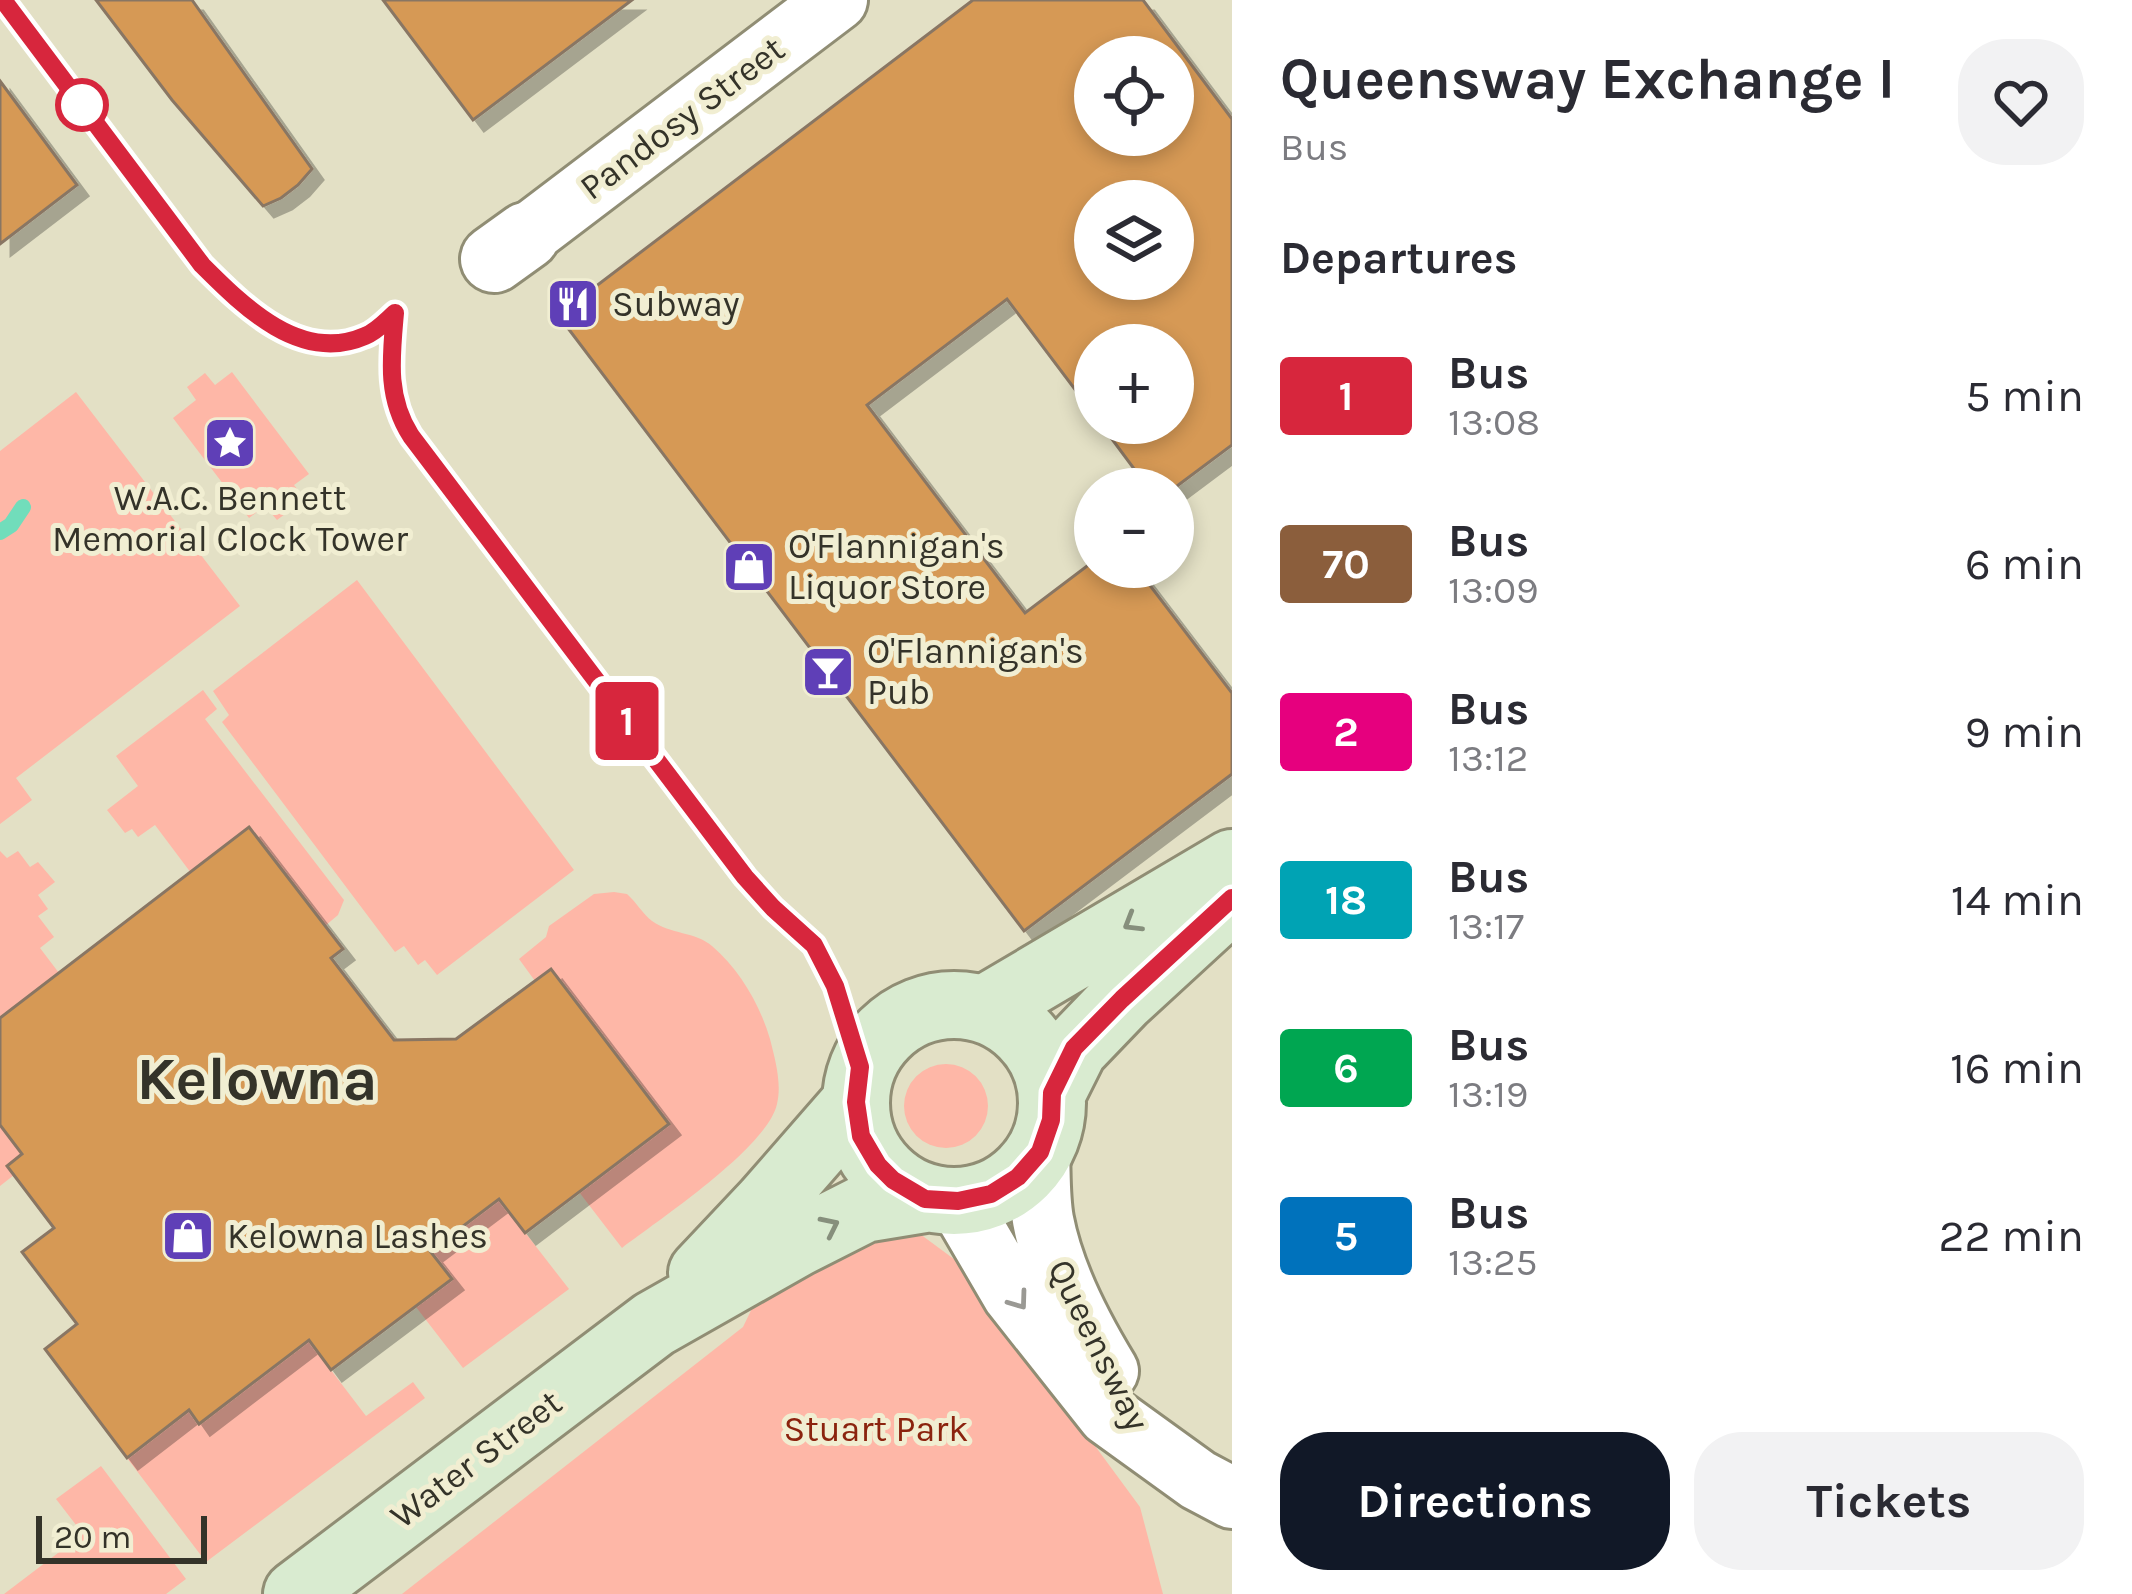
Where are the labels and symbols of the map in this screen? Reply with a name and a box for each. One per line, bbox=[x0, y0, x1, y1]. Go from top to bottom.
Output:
street label: Pandosy Street bbox=[572, 28, 792, 208]
unlabelled marker bbox=[57, 80, 107, 130]
restaurant icon: Subway bbox=[545, 276, 601, 332]
place label: Subway bbox=[612, 283, 740, 325]
place icon: W.A.C. Bennett Memorial Clock Tower bbox=[202, 415, 258, 471]
place label: W.A.C. Bennett Memorial Clock Tower bbox=[52, 477, 409, 560]
place label: O'Flannigan's Liquor Store bbox=[788, 525, 1005, 608]
shop icon: O'Flannigan's Liquor Store bbox=[721, 539, 777, 595]
place label: O'Flannigan's Pub bbox=[867, 630, 1084, 713]
bar icon: O'Flannigan's Pub bbox=[800, 644, 856, 700]
line badge: 1 bbox=[588, 682, 666, 760]
one-way arrow bbox=[1123, 909, 1145, 931]
district label: Kelowna bbox=[136, 1044, 378, 1114]
shop icon: Kelowna Lashes bbox=[160, 1208, 216, 1264]
place label: Kelowna Lashes bbox=[227, 1215, 488, 1257]
one-way arrow bbox=[818, 1217, 839, 1241]
street label: Queensway bbox=[1039, 1252, 1159, 1438]
one-way arrow bbox=[1004, 1288, 1026, 1309]
street label: Water Street bbox=[382, 1381, 570, 1537]
park label: Stuart Park bbox=[783, 1408, 969, 1450]
scale bar bbox=[36, 1510, 207, 1563]

